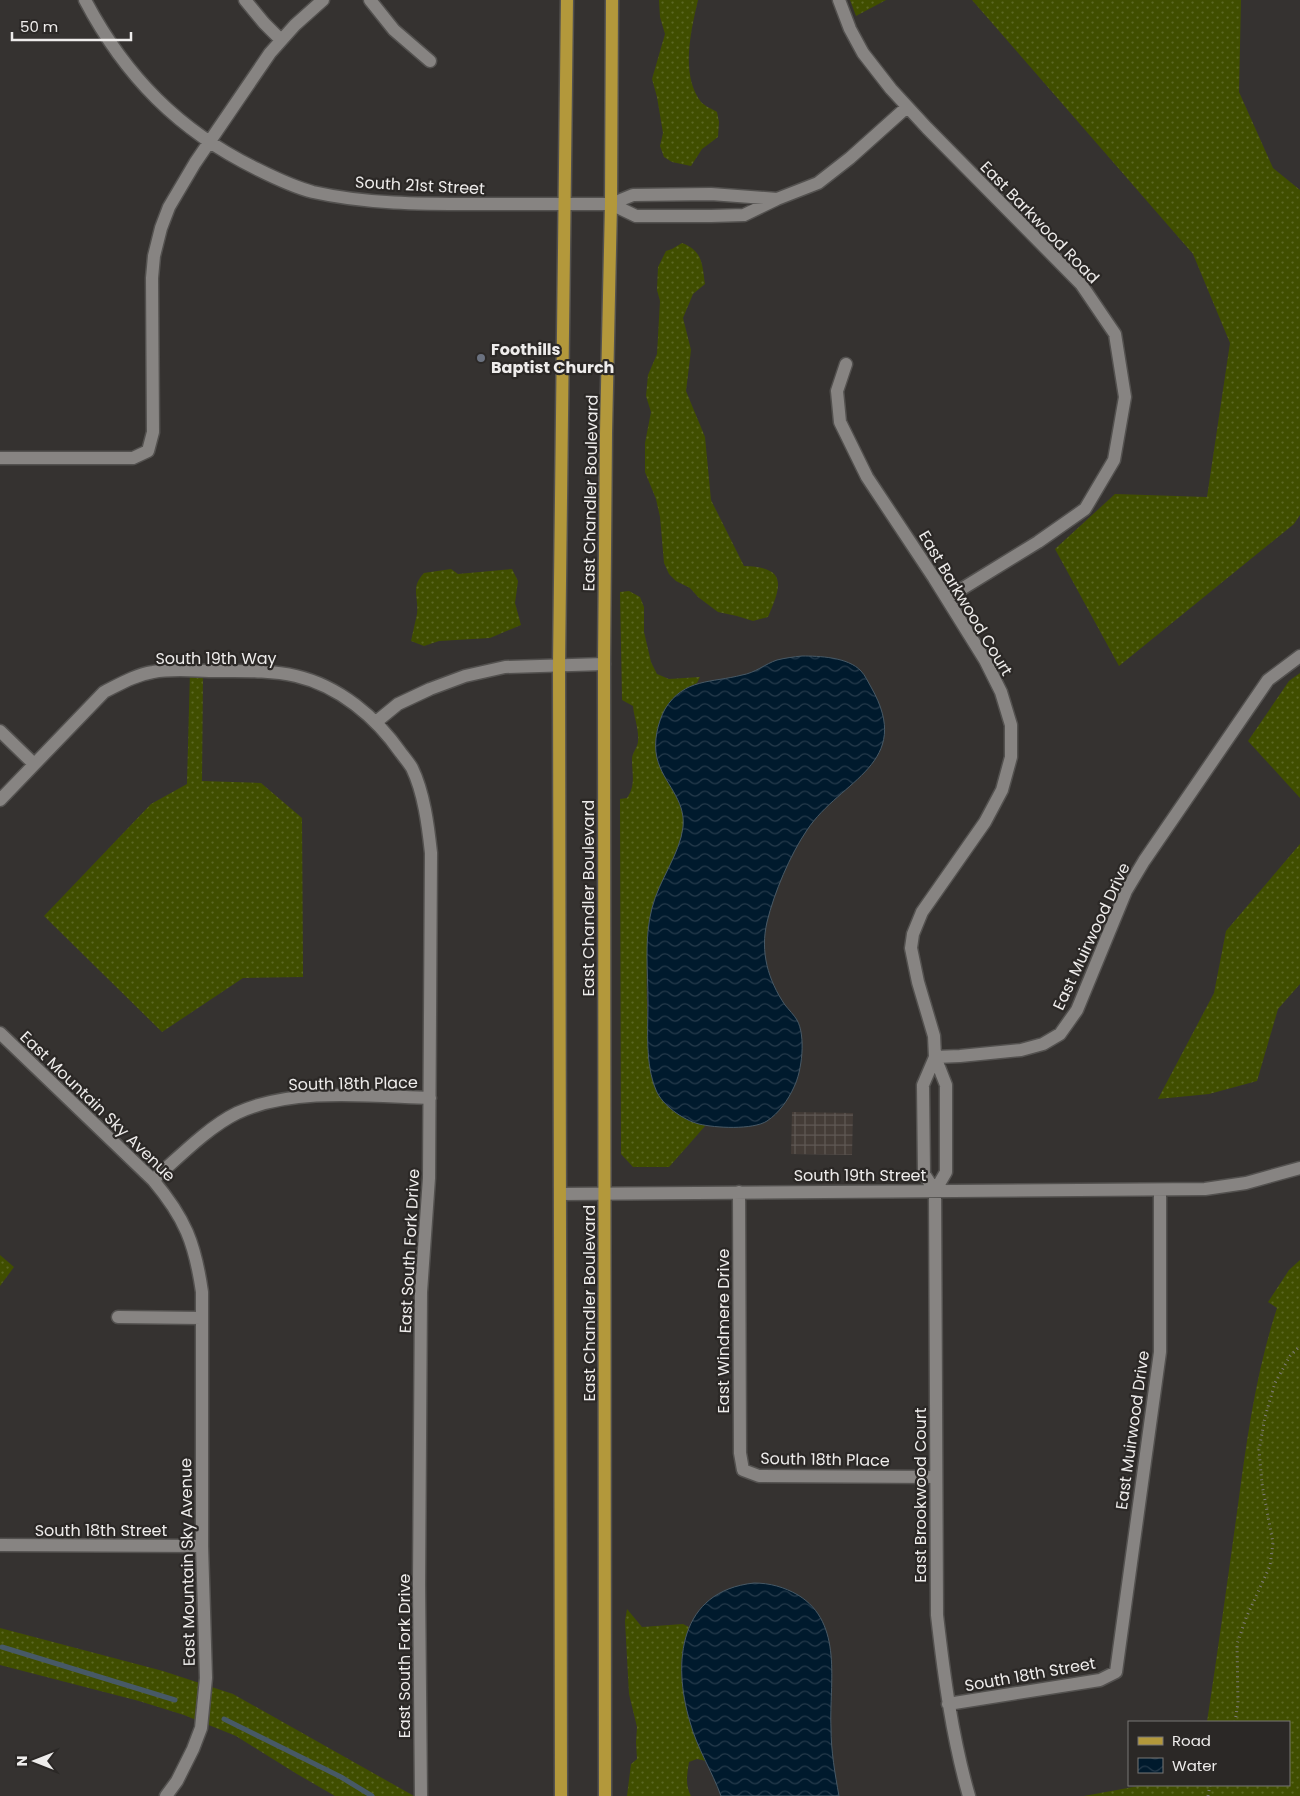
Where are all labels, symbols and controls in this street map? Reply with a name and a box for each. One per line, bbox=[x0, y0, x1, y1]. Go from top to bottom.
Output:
scale bar bbox=[12, 10, 131, 42]
text: 50 m bbox=[20, 16, 58, 37]
street label: East Barkwood Road bbox=[975, 156, 1104, 289]
street label: South 21st Street bbox=[355, 171, 486, 200]
place label: Foothills Baptist Church bbox=[491, 338, 614, 379]
marker: Foothills Baptist Church bbox=[475, 352, 487, 364]
street label: East Chandler Boulevard bbox=[577, 394, 604, 592]
street label: East Barkwood Court bbox=[913, 526, 1018, 680]
street label: South 19th Way bbox=[155, 647, 277, 670]
street label: East Chandler Boulevard bbox=[577, 800, 600, 996]
street label: East Muirwood Drive bbox=[1047, 859, 1136, 1014]
street label: East Mountain Sky Avenue bbox=[15, 1026, 181, 1187]
street label: South 18th Place bbox=[288, 1071, 418, 1096]
street label: South 19th Street bbox=[794, 1164, 926, 1187]
street label: East South Fork Drive bbox=[394, 1168, 425, 1334]
street label: East Chandler Boulevard bbox=[578, 1205, 601, 1401]
street label: East Windmere Drive bbox=[712, 1249, 735, 1413]
street label: East Muirwood Drive bbox=[1110, 1349, 1155, 1511]
street label: East Brookwood Court bbox=[909, 1407, 932, 1583]
street label: South 18th Place bbox=[760, 1447, 890, 1472]
street label: East Mountain Sky Avenue bbox=[174, 1458, 201, 1666]
street label: South 18th Street bbox=[35, 1519, 167, 1542]
street label: East South Fork Drive bbox=[393, 1574, 416, 1738]
street label: South 18th Street bbox=[963, 1652, 1098, 1697]
legend bbox=[1128, 1721, 1290, 1786]
text: Road bbox=[1172, 1730, 1211, 1751]
north arrow bbox=[10, 1736, 60, 1786]
text: Water bbox=[1172, 1755, 1218, 1776]
text: N bbox=[12, 1756, 32, 1766]

